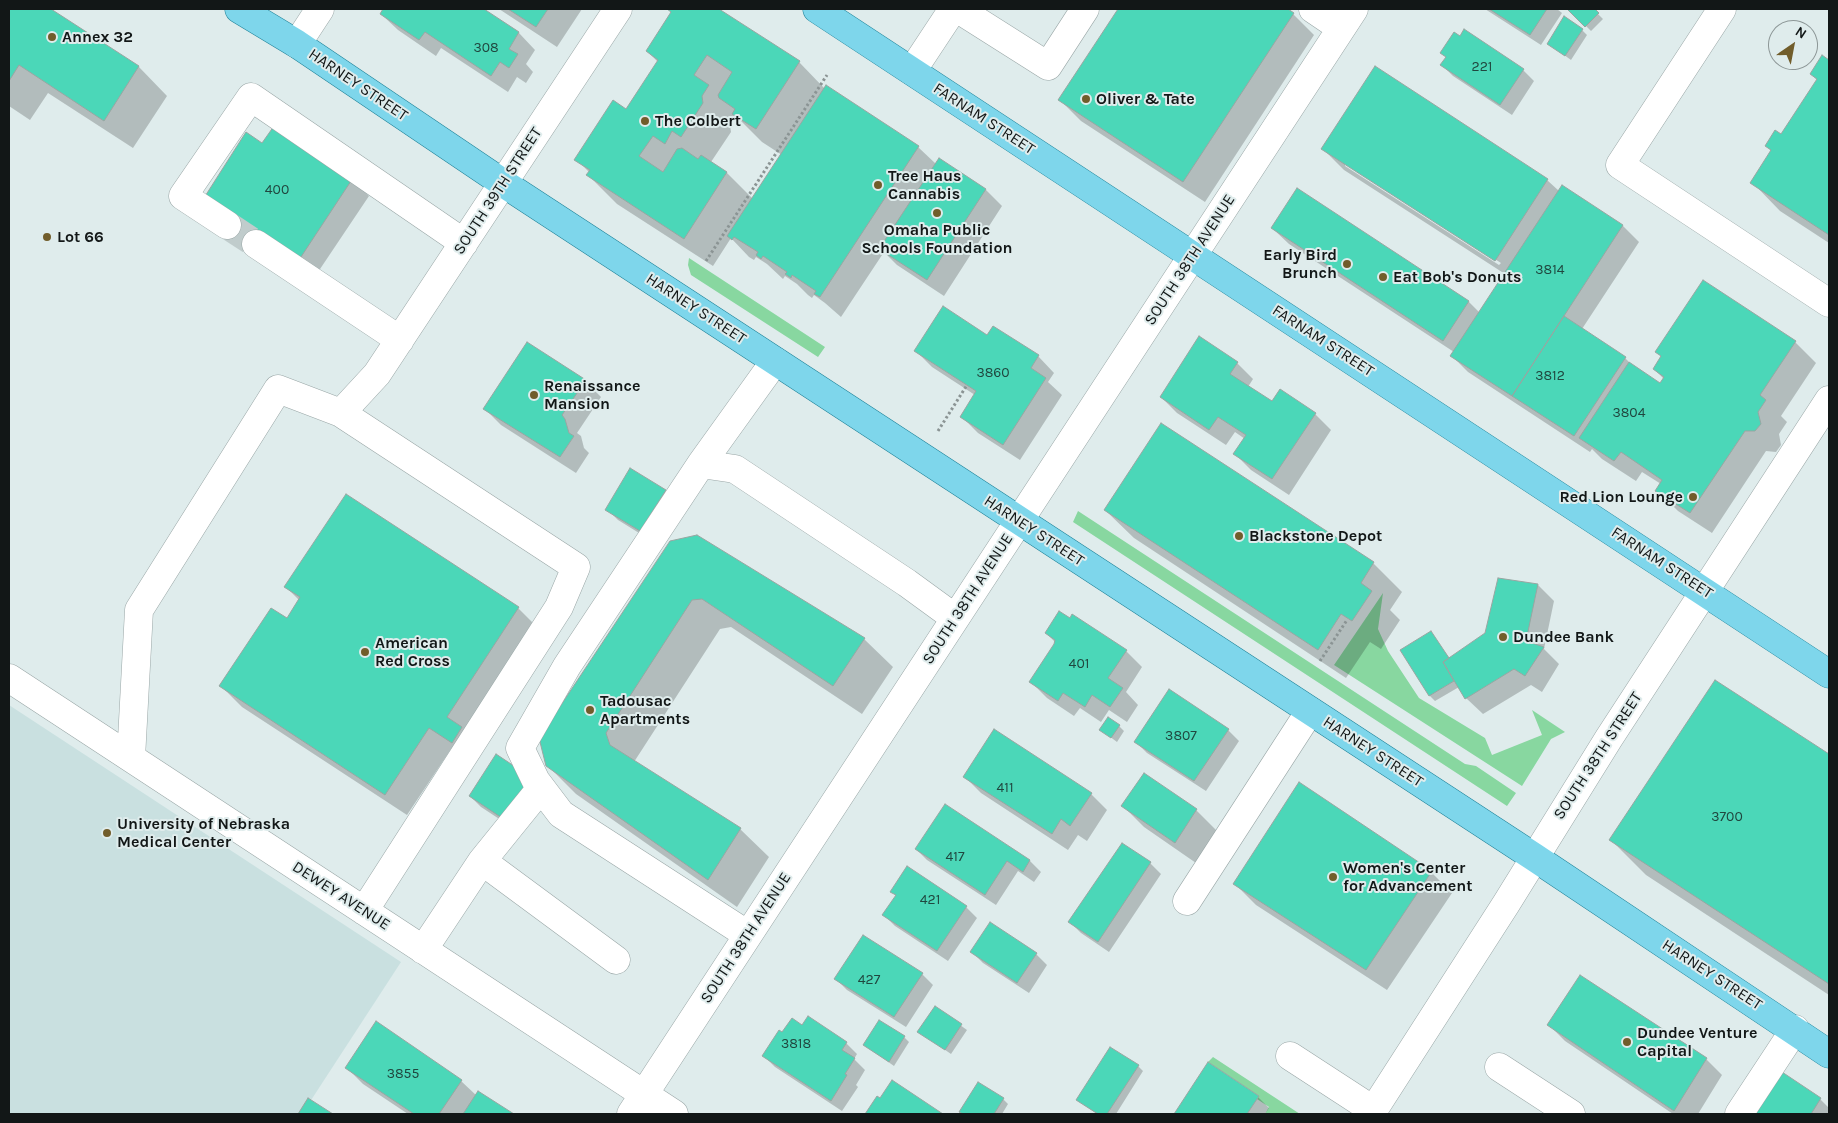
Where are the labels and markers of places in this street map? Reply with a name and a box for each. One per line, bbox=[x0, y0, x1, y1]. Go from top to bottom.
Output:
place label: Annex 32 bbox=[62, 27, 133, 47]
marker: Annex 32 bbox=[46, 31, 58, 43]
place label: Oliver & Tate bbox=[1096, 89, 1195, 109]
marker: Oliver & Tate bbox=[1080, 93, 1092, 105]
place label: The Colbert bbox=[655, 111, 741, 131]
marker: The Colbert bbox=[639, 115, 651, 127]
place label: Tree Haus Cannabis bbox=[888, 166, 962, 204]
marker: Tree Haus Cannabis bbox=[872, 179, 884, 191]
marker: Omaha Public Schools Foundation bbox=[931, 207, 943, 219]
place label: Omaha Public Schools Foundation bbox=[861, 220, 1013, 258]
place label: Lot 66 bbox=[57, 227, 104, 247]
marker: Lot 66 bbox=[41, 231, 53, 243]
place label: Early Bird Brunch bbox=[1263, 245, 1337, 283]
marker: Early Bird Brunch bbox=[1341, 258, 1353, 270]
place label: Eat Bob's Donuts bbox=[1393, 267, 1522, 287]
marker: Eat Bob's Donuts bbox=[1377, 271, 1389, 283]
place label: Renaissance Mansion bbox=[544, 376, 641, 414]
marker: Renaissance Mansion bbox=[528, 389, 540, 401]
place label: Red Lion Lounge bbox=[1559, 487, 1683, 507]
marker: Red Lion Lounge bbox=[1687, 491, 1699, 503]
place label: Blackstone Depot bbox=[1249, 526, 1382, 546]
marker: Blackstone Depot bbox=[1233, 530, 1245, 542]
place label: Dundee Bank bbox=[1513, 627, 1614, 647]
marker: Dundee Bank bbox=[1497, 631, 1509, 643]
place label: American Red Cross bbox=[375, 633, 450, 671]
marker: American Red Cross bbox=[359, 646, 371, 658]
place label: Tadousac Apartments bbox=[600, 691, 690, 729]
marker: Tadousac Apartments bbox=[584, 704, 596, 716]
place label: University of Nebraska Medical Center bbox=[117, 814, 290, 852]
marker: University of Nebraska Medical Center bbox=[101, 827, 113, 839]
place label: Women's Center for Advancement bbox=[1343, 858, 1473, 896]
marker: Women's Center for Advancement bbox=[1327, 871, 1339, 883]
place label: Dundee Venture Capital bbox=[1637, 1023, 1757, 1061]
marker: Dundee Venture Capital bbox=[1621, 1036, 1633, 1048]

